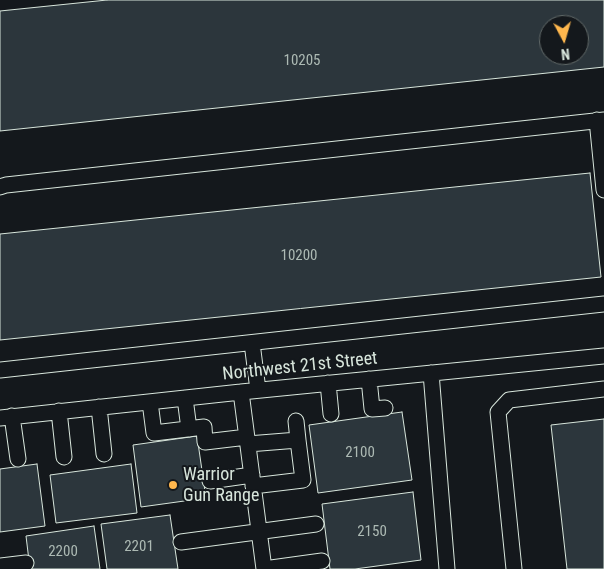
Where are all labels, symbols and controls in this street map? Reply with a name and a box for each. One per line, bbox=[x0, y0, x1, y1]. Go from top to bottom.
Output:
north arrow bbox=[539, 15, 589, 65]
text: N bbox=[560, 46, 571, 62]
house number: 10205 bbox=[283, 52, 321, 70]
house number: 10200 bbox=[280, 247, 318, 265]
street label: Northwest 21st Street bbox=[222, 348, 378, 386]
house number: 2100 bbox=[345, 444, 375, 462]
place label: Warrior Gun Range bbox=[183, 464, 259, 506]
marker: Warrior Gun Range bbox=[167, 479, 179, 491]
house number: 2150 bbox=[357, 523, 387, 541]
house number: 2201 bbox=[124, 538, 154, 556]
house number: 2200 bbox=[48, 543, 78, 561]

